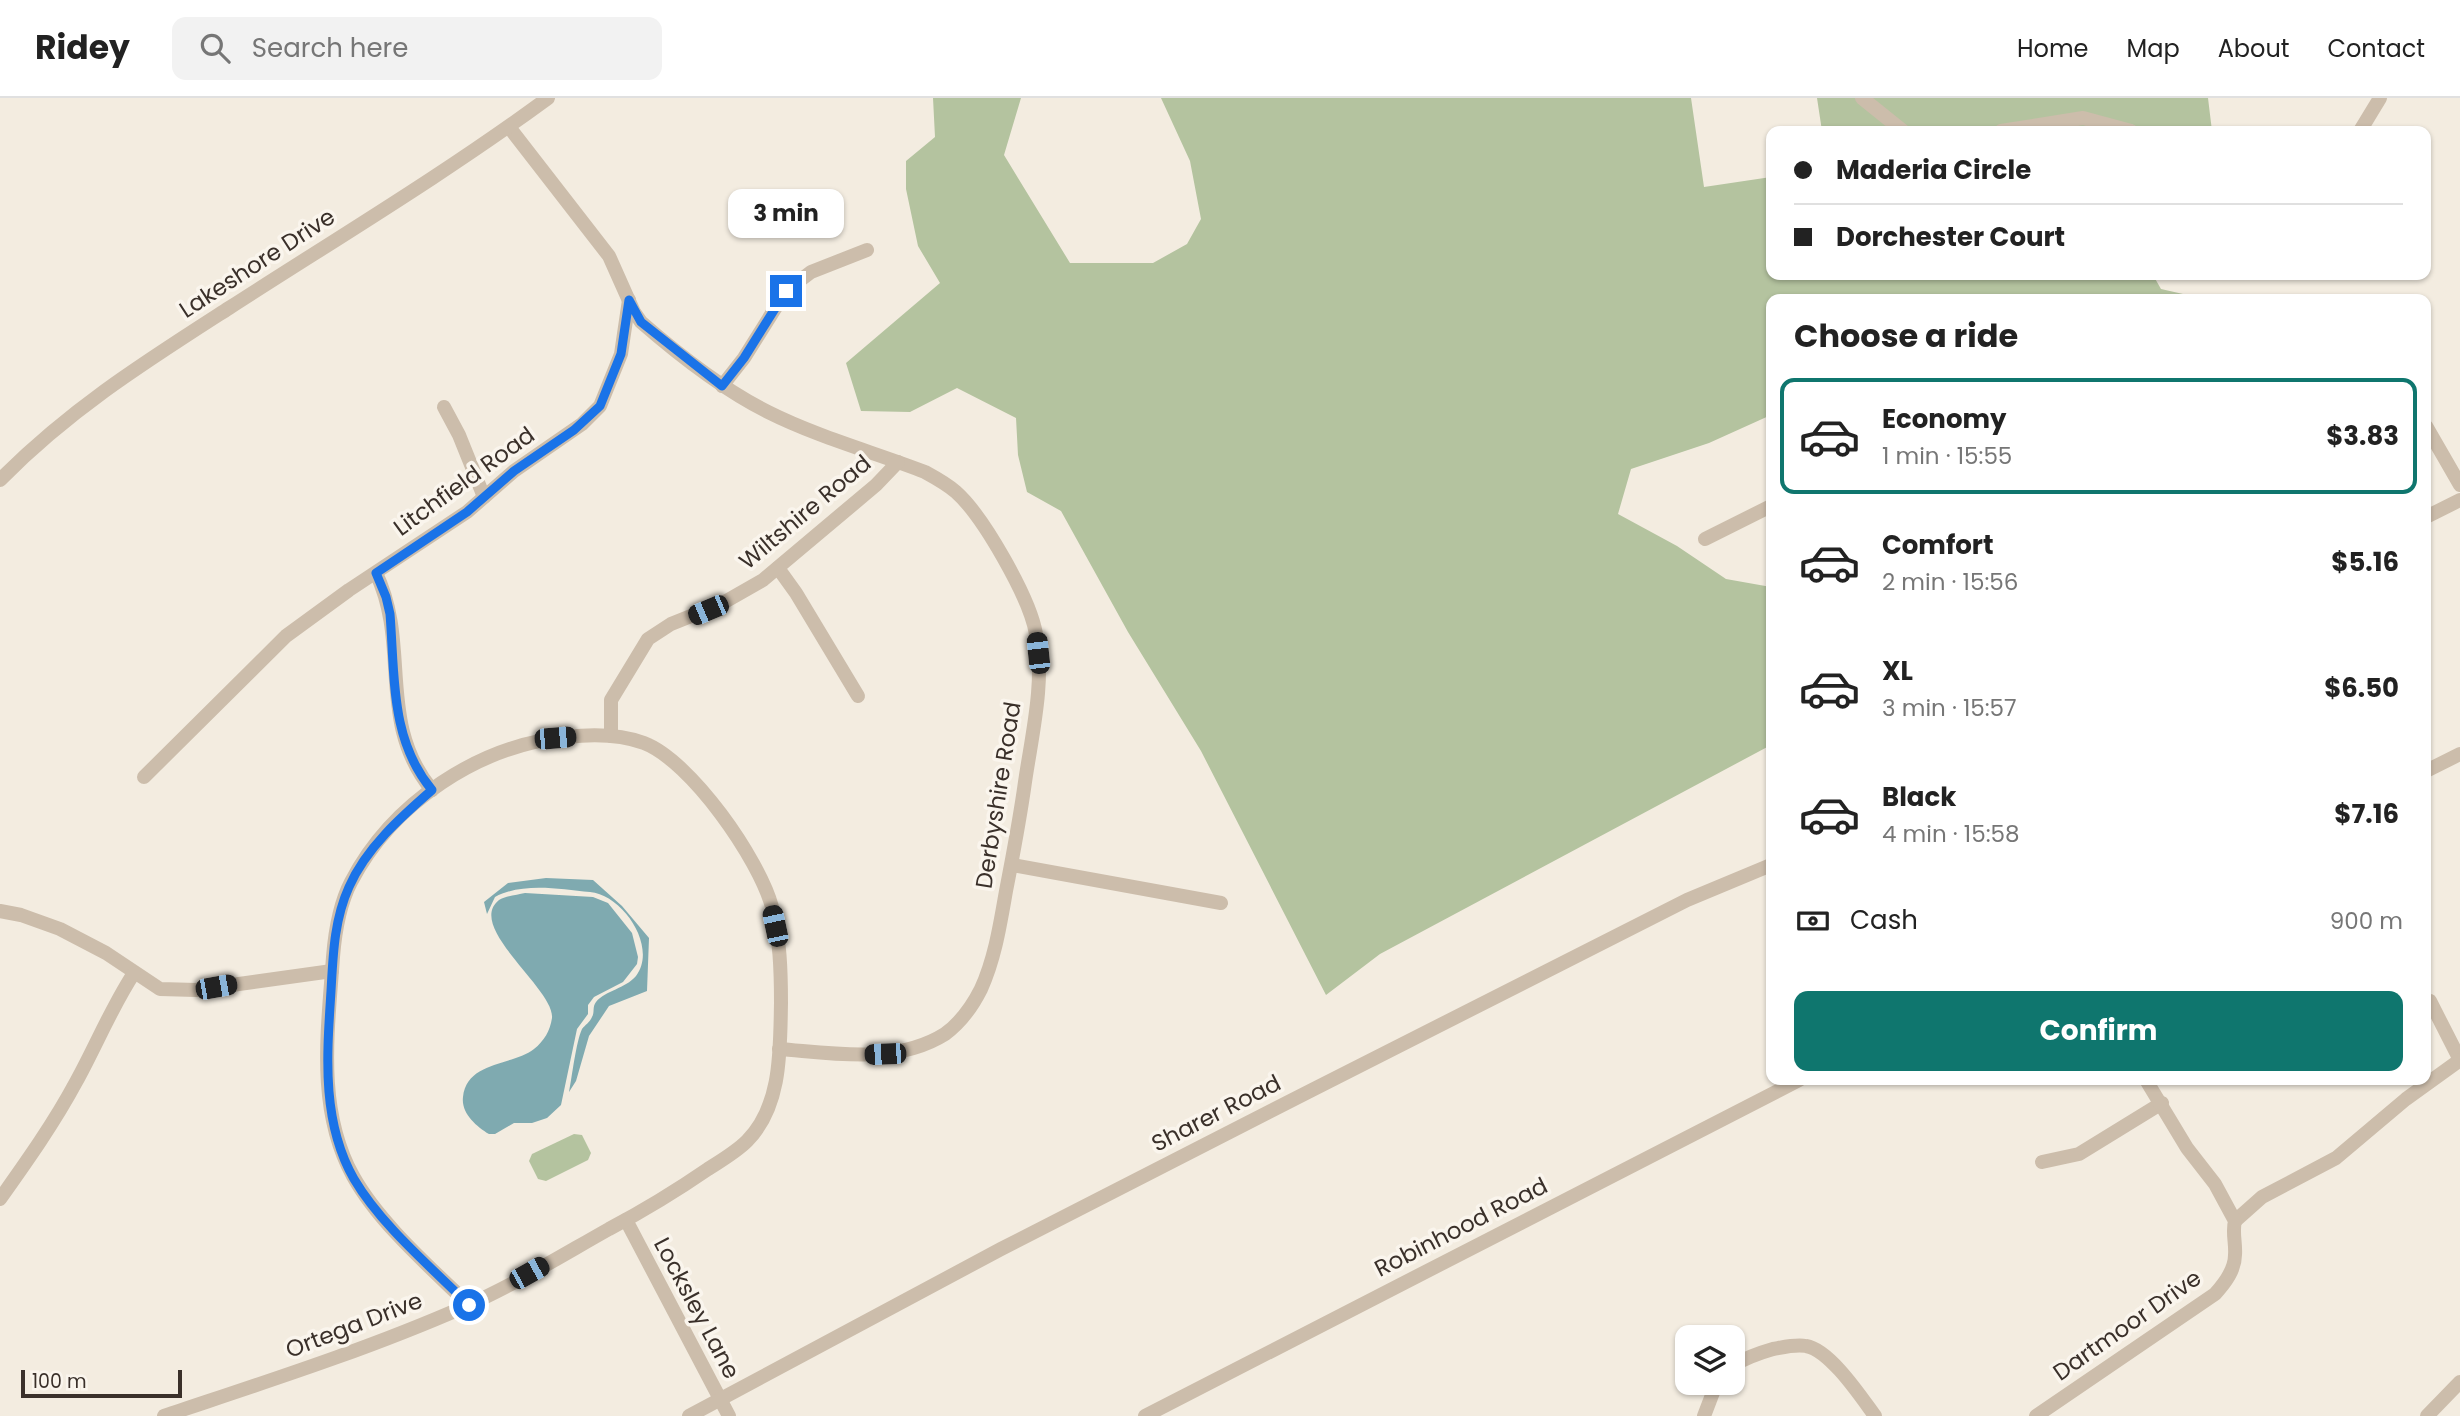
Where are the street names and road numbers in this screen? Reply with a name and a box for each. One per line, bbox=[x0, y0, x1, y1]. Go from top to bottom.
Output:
street label: Lakeshore Drive bbox=[173, 201, 341, 325]
street label: Litchfield Road bbox=[387, 419, 541, 543]
street label: Wiltshire Road bbox=[732, 447, 878, 577]
street label: Derbyshire Road bbox=[967, 699, 1029, 891]
street label: Sharer Road bbox=[1146, 1067, 1286, 1159]
street label: Robinhood Road bbox=[1369, 1170, 1553, 1284]
street label: Locksley Lane bbox=[646, 1232, 748, 1384]
street label: Dartmoor Drive bbox=[2046, 1262, 2208, 1388]
street label: Ortega Drive bbox=[281, 1284, 427, 1366]

